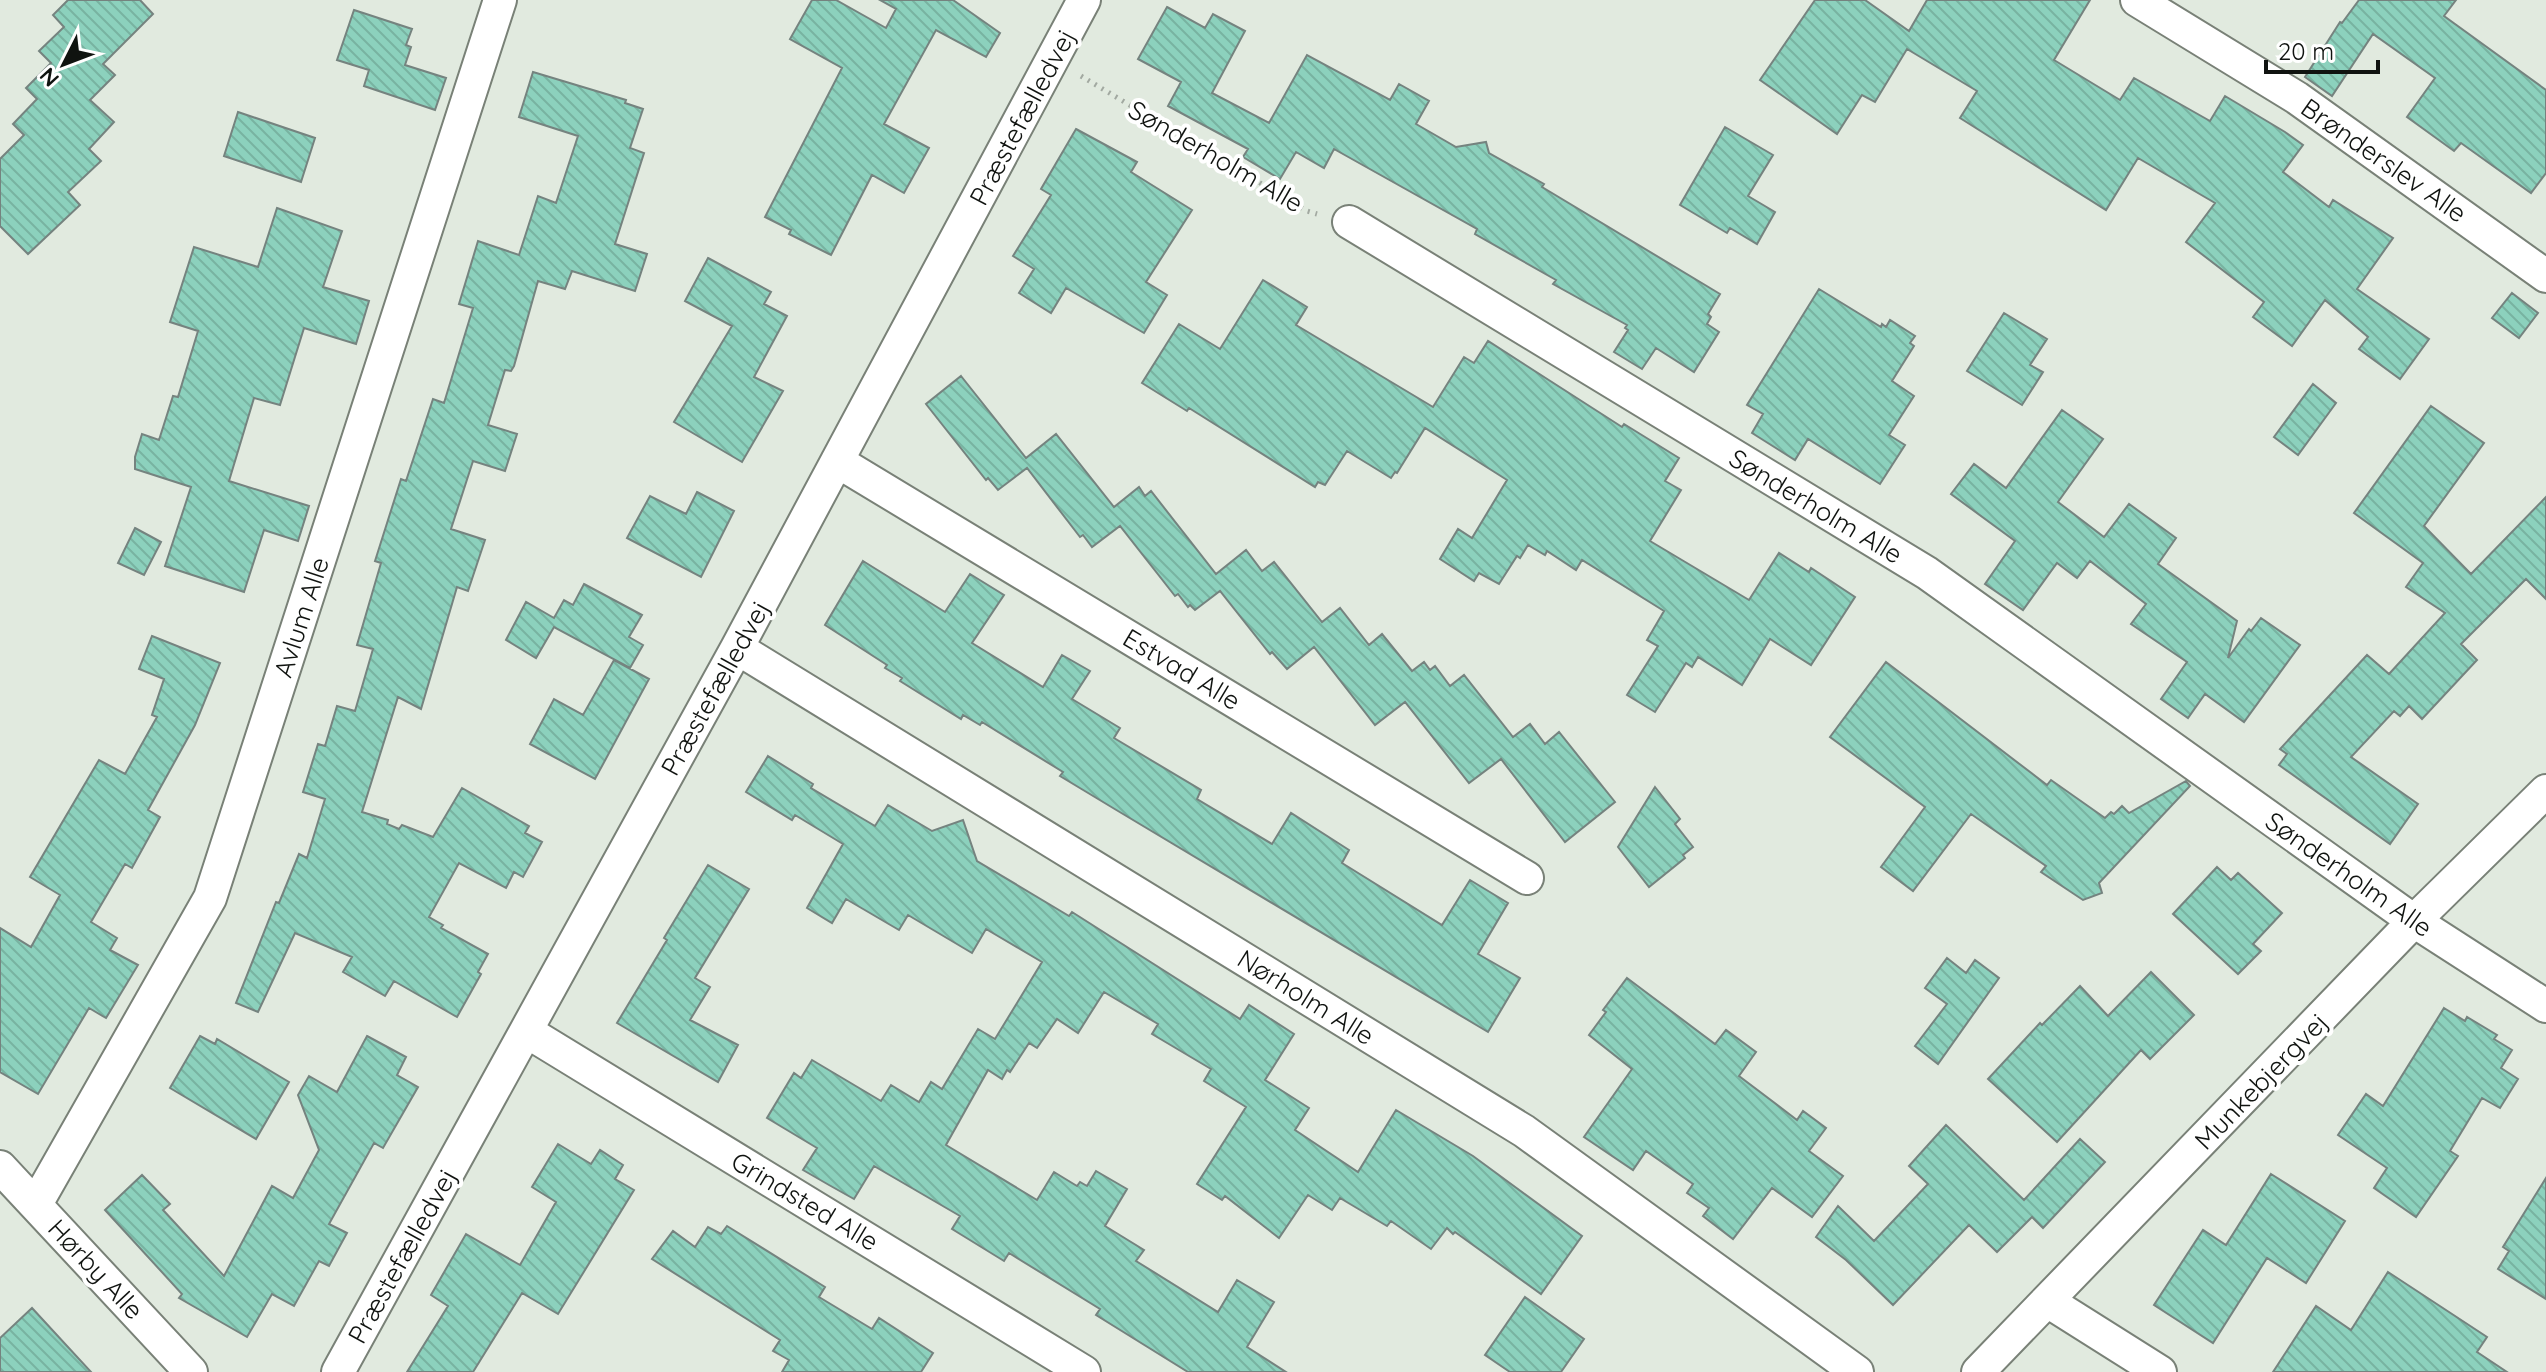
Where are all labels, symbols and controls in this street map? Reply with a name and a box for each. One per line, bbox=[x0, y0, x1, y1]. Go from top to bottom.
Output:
street label: Præstefælledvej bbox=[962, 23, 1082, 211]
north arrow bbox=[24, 24, 104, 104]
scale bar bbox=[2266, 24, 2378, 74]
text: 20 m bbox=[2278, 36, 2334, 66]
text: N bbox=[33, 62, 65, 93]
street label: Brønderslev Alle bbox=[2295, 91, 2473, 229]
street label: Sønderholm Alle bbox=[1123, 93, 1309, 219]
street label: Sønderholm Alle bbox=[1723, 441, 1909, 571]
street label: Avlum Alle bbox=[266, 553, 336, 681]
street label: Præstefælledvej bbox=[653, 595, 777, 781]
street label: Estvad Alle bbox=[1117, 621, 1247, 717]
street label: Sønderholm Alle bbox=[2259, 804, 2439, 944]
street label: Nørholm Alle bbox=[1231, 942, 1381, 1052]
street label: Munkebjergvej bbox=[2187, 1006, 2335, 1156]
street label: Grindsted Alle bbox=[725, 1144, 885, 1258]
street label: Præstefælledvej bbox=[340, 1163, 464, 1349]
street label: Hørby Alle bbox=[41, 1212, 151, 1326]

